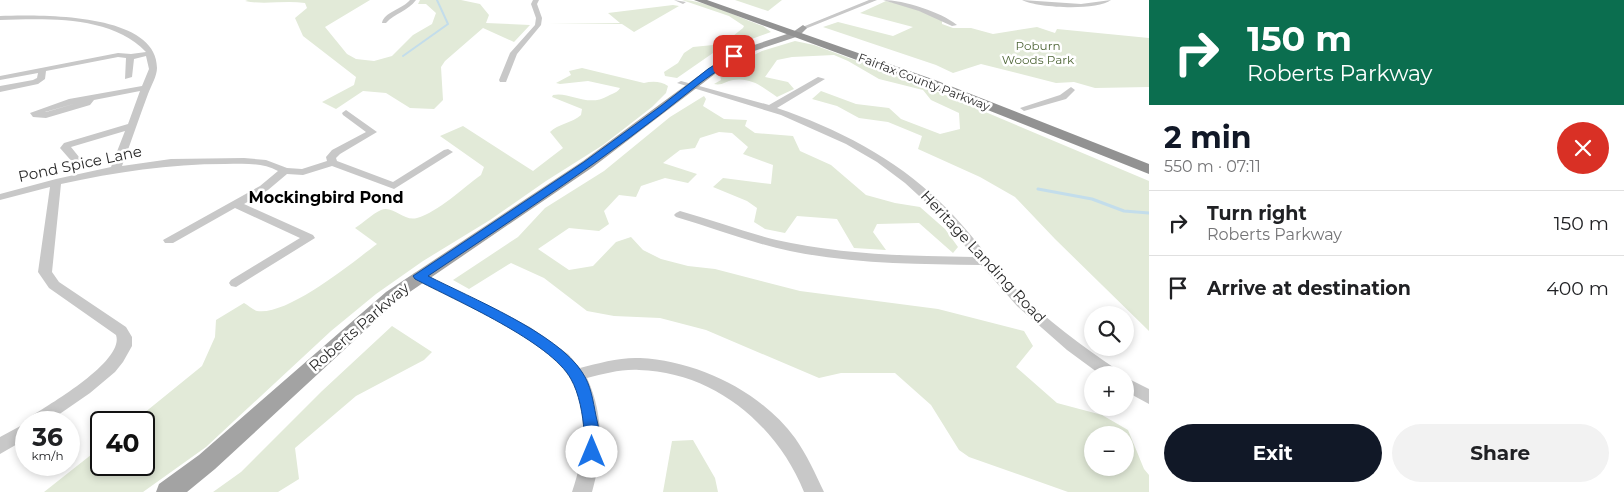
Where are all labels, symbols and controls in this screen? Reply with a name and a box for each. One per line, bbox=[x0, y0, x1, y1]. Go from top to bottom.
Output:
text: 150 m bbox=[1247, 17, 1352, 60]
icon: right bbox=[1164, 20, 1229, 85]
pin bbox=[713, 35, 755, 77]
park label: Poburn Woods Park bbox=[1002, 38, 1075, 67]
icon: arrive bbox=[720, 42, 748, 70]
street label: Fairfax County Parkway bbox=[856, 49, 993, 114]
text: Roberts Parkway bbox=[1247, 60, 1433, 87]
text: 2 min bbox=[1164, 119, 1251, 156]
button: close bbox=[1557, 122, 1609, 174]
street label: Pond Spice Lane bbox=[16, 141, 143, 186]
text: 550 m · 07:11 bbox=[1164, 157, 1261, 176]
street label: Heritage Landing Road bbox=[917, 186, 1050, 327]
district label: Mockingbird Pond bbox=[248, 188, 404, 207]
text: Turn right bbox=[1207, 202, 1307, 225]
icon: right bbox=[1164, 209, 1192, 237]
text: 150 m bbox=[1554, 212, 1609, 235]
text: Roberts Parkway bbox=[1207, 225, 1342, 244]
icon: arrive bbox=[1164, 274, 1192, 302]
street label: Roberts Parkway bbox=[305, 277, 413, 375]
text: Arrive at destination bbox=[1207, 277, 1411, 300]
text: 400 m bbox=[1546, 277, 1609, 300]
map controls bbox=[1084, 306, 1134, 476]
button: search bbox=[1084, 306, 1134, 356]
button: + bbox=[1084, 366, 1134, 416]
speed limit sign: 40 bbox=[90, 411, 155, 476]
text: 36 bbox=[32, 422, 63, 452]
button: Exit bbox=[1164, 424, 1382, 482]
button: Share bbox=[1392, 424, 1609, 482]
position arrow bbox=[565, 425, 617, 477]
button: − bbox=[1084, 426, 1134, 476]
text: km/h bbox=[31, 448, 64, 463]

